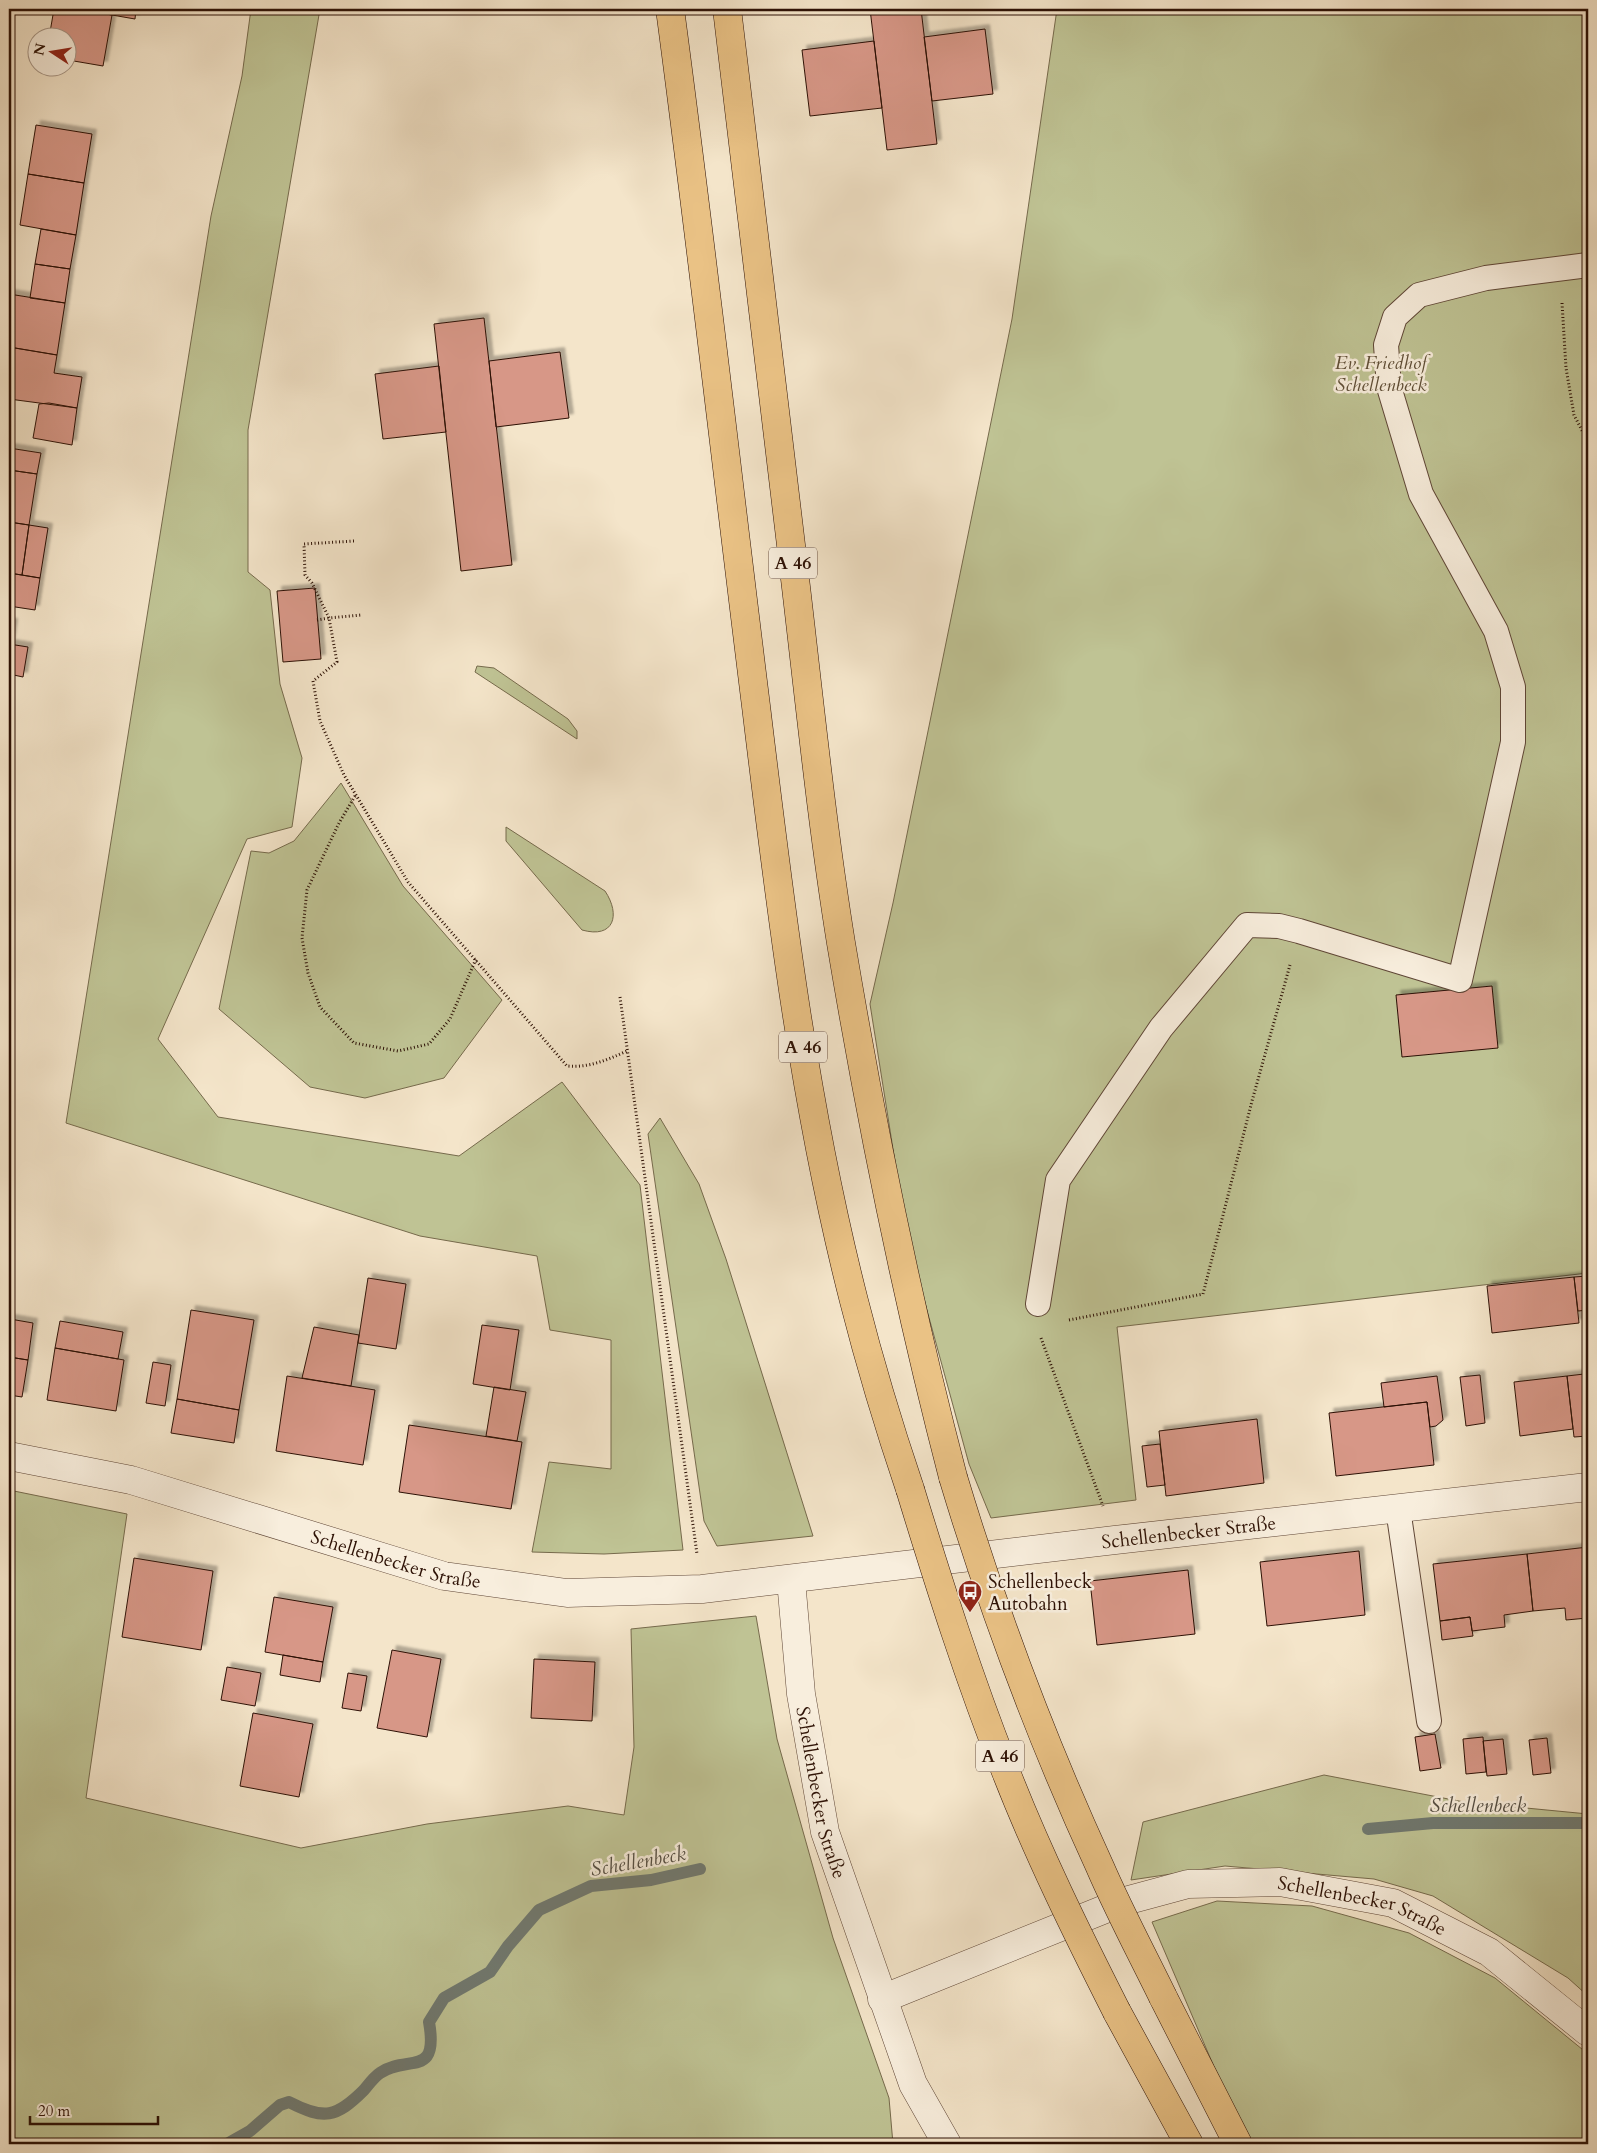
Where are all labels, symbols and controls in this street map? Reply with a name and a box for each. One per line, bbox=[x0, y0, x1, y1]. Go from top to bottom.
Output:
north arrow bbox=[28, 28, 78, 78]
text: N bbox=[29, 41, 50, 57]
park label: Ev. Friedhof Schellenbeck bbox=[1335, 350, 1431, 398]
road number: A 46 bbox=[769, 548, 817, 578]
road number: A 46 bbox=[779, 1032, 827, 1062]
street label: Schellenbecker Straße bbox=[1100, 1510, 1277, 1556]
street label: Schellenbecker Straße bbox=[308, 1524, 482, 1595]
place label: Schellenbeck Autobahn bbox=[988, 1569, 1093, 1617]
bus stop icon: Schellenbeck Autobahn bbox=[957, 1579, 983, 1613]
street label: Schellenbecker Straße bbox=[789, 1705, 852, 1882]
road number: A 46 bbox=[976, 1740, 1024, 1772]
water label: Schellenbeck bbox=[1430, 1792, 1526, 1819]
water label: Schellenbeck bbox=[588, 1840, 688, 1883]
street label: Schellenbecker Straße bbox=[1275, 1870, 1451, 1942]
scale bar bbox=[30, 2093, 158, 2125]
text: 20 m bbox=[38, 2101, 70, 2121]

